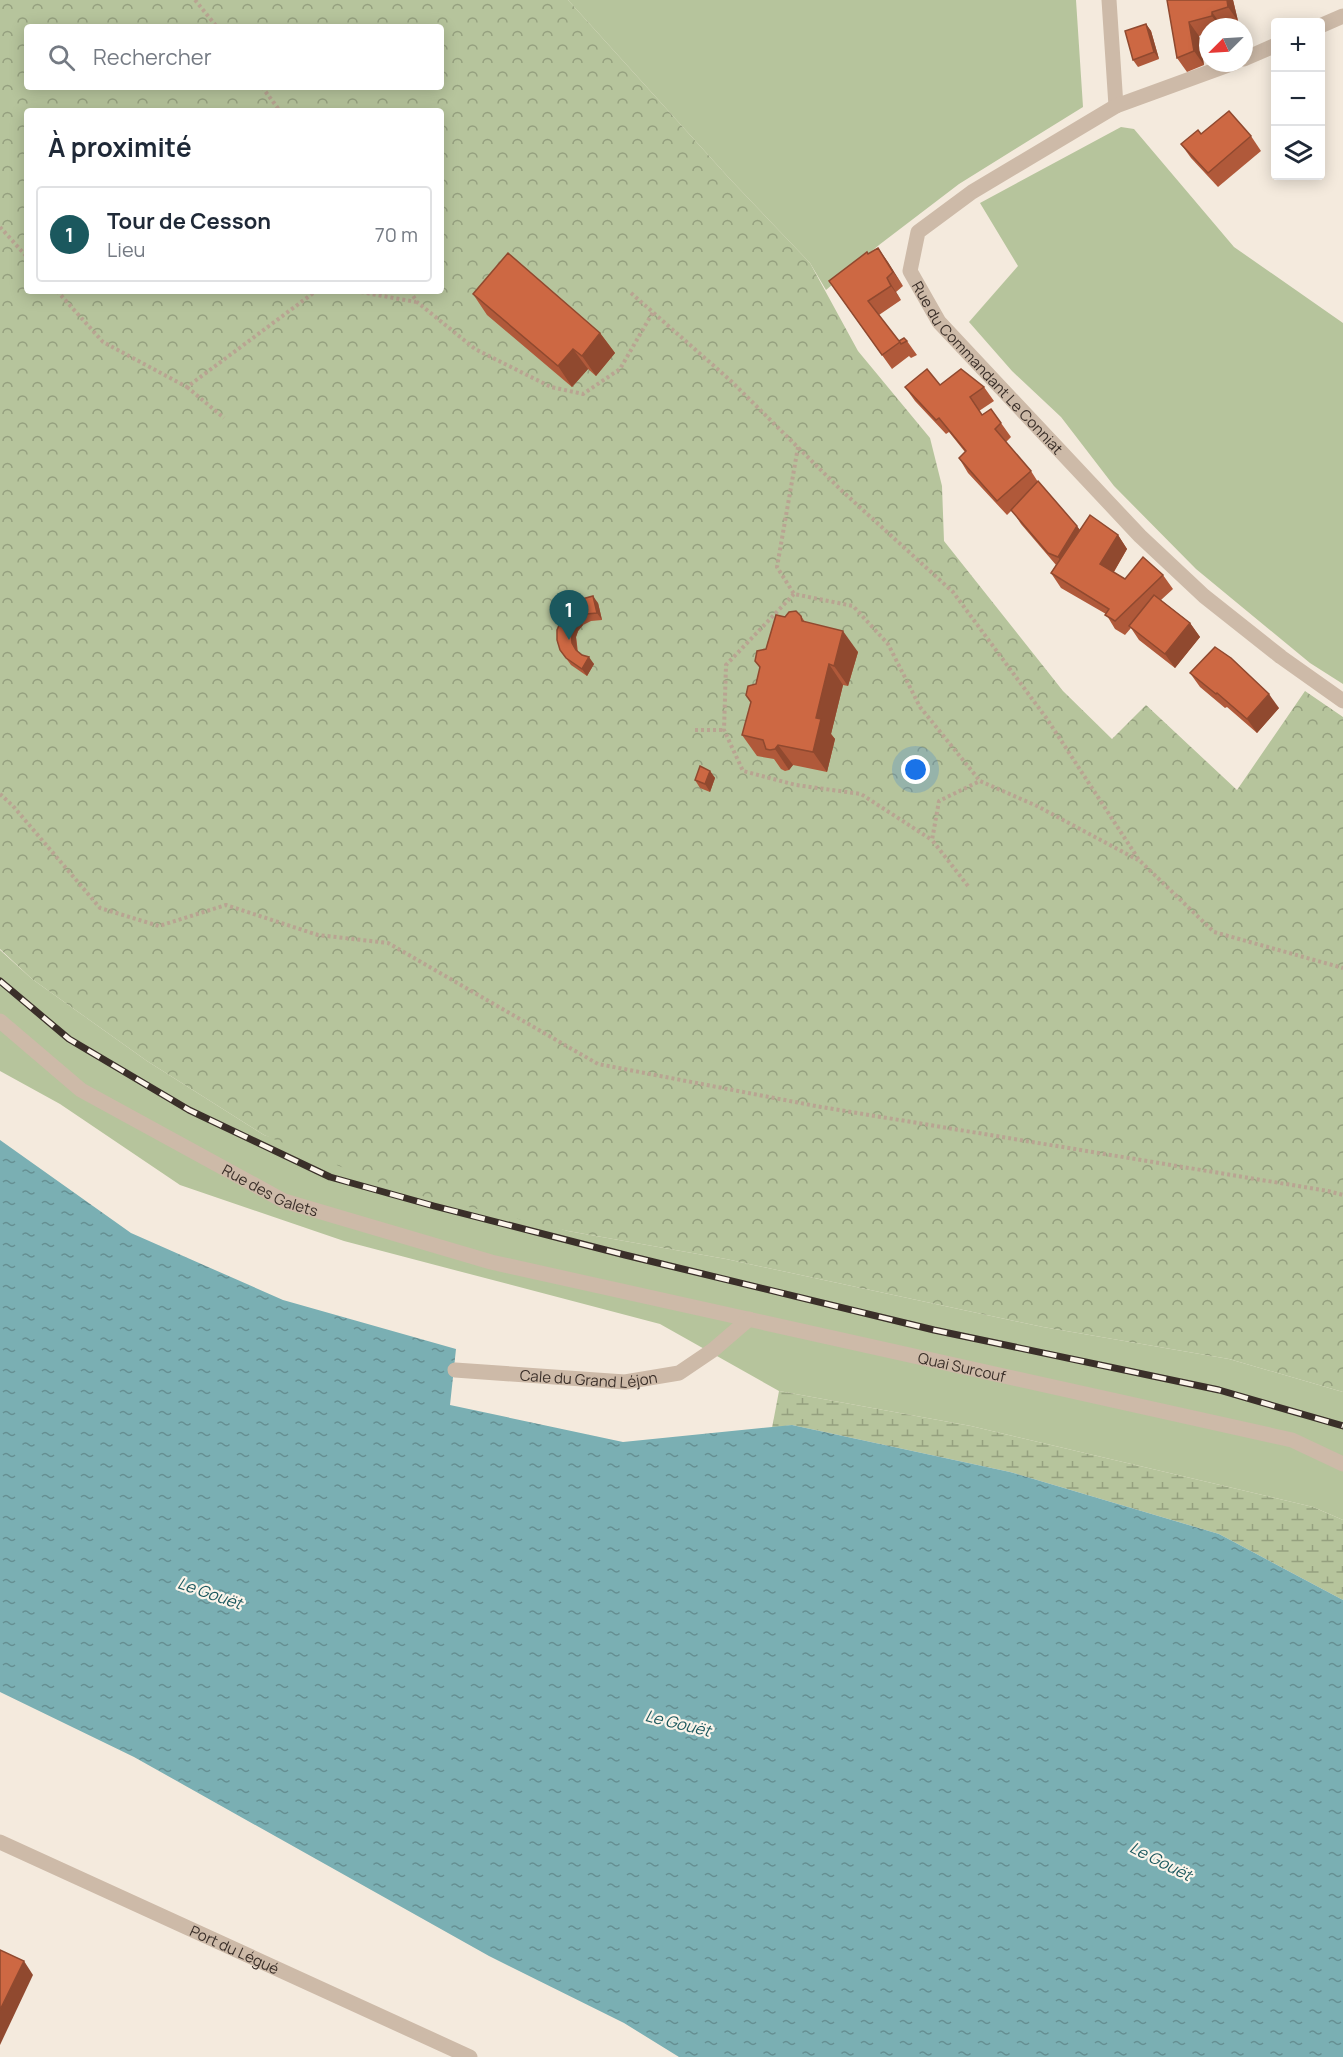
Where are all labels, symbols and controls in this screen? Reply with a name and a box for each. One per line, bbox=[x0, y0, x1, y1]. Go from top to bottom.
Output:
north arrow bbox=[1199, 18, 1253, 72]
map controls bbox=[1271, 18, 1325, 180]
button: + bbox=[1271, 18, 1325, 72]
search box bbox=[24, 24, 444, 90]
icon: search bbox=[45, 41, 78, 74]
text: Rechercher bbox=[93, 42, 212, 72]
button: − bbox=[1271, 72, 1325, 126]
button: layers bbox=[1271, 126, 1325, 180]
text: À proximité bbox=[48, 129, 192, 165]
text: Tour de Cesson bbox=[107, 206, 271, 236]
text: 1 bbox=[65, 221, 74, 248]
text: 70 m bbox=[375, 221, 418, 248]
text: Lieu bbox=[107, 236, 145, 263]
street label: Rue du Commandant Le Conniat bbox=[907, 277, 1068, 459]
pin: 1 bbox=[550, 590, 588, 640]
your location bbox=[901, 755, 930, 784]
street label: Rue des Galets bbox=[219, 1159, 321, 1221]
street label: Quai Surcouf bbox=[916, 1347, 1008, 1387]
street label: Cale du Grand Léjon bbox=[519, 1364, 659, 1393]
water label: Le Gouët bbox=[175, 1572, 247, 1615]
water label: Le Gouët bbox=[643, 1704, 715, 1742]
water label: Le Gouët bbox=[1126, 1836, 1197, 1887]
street label: Port du Légué bbox=[187, 1920, 283, 1979]

